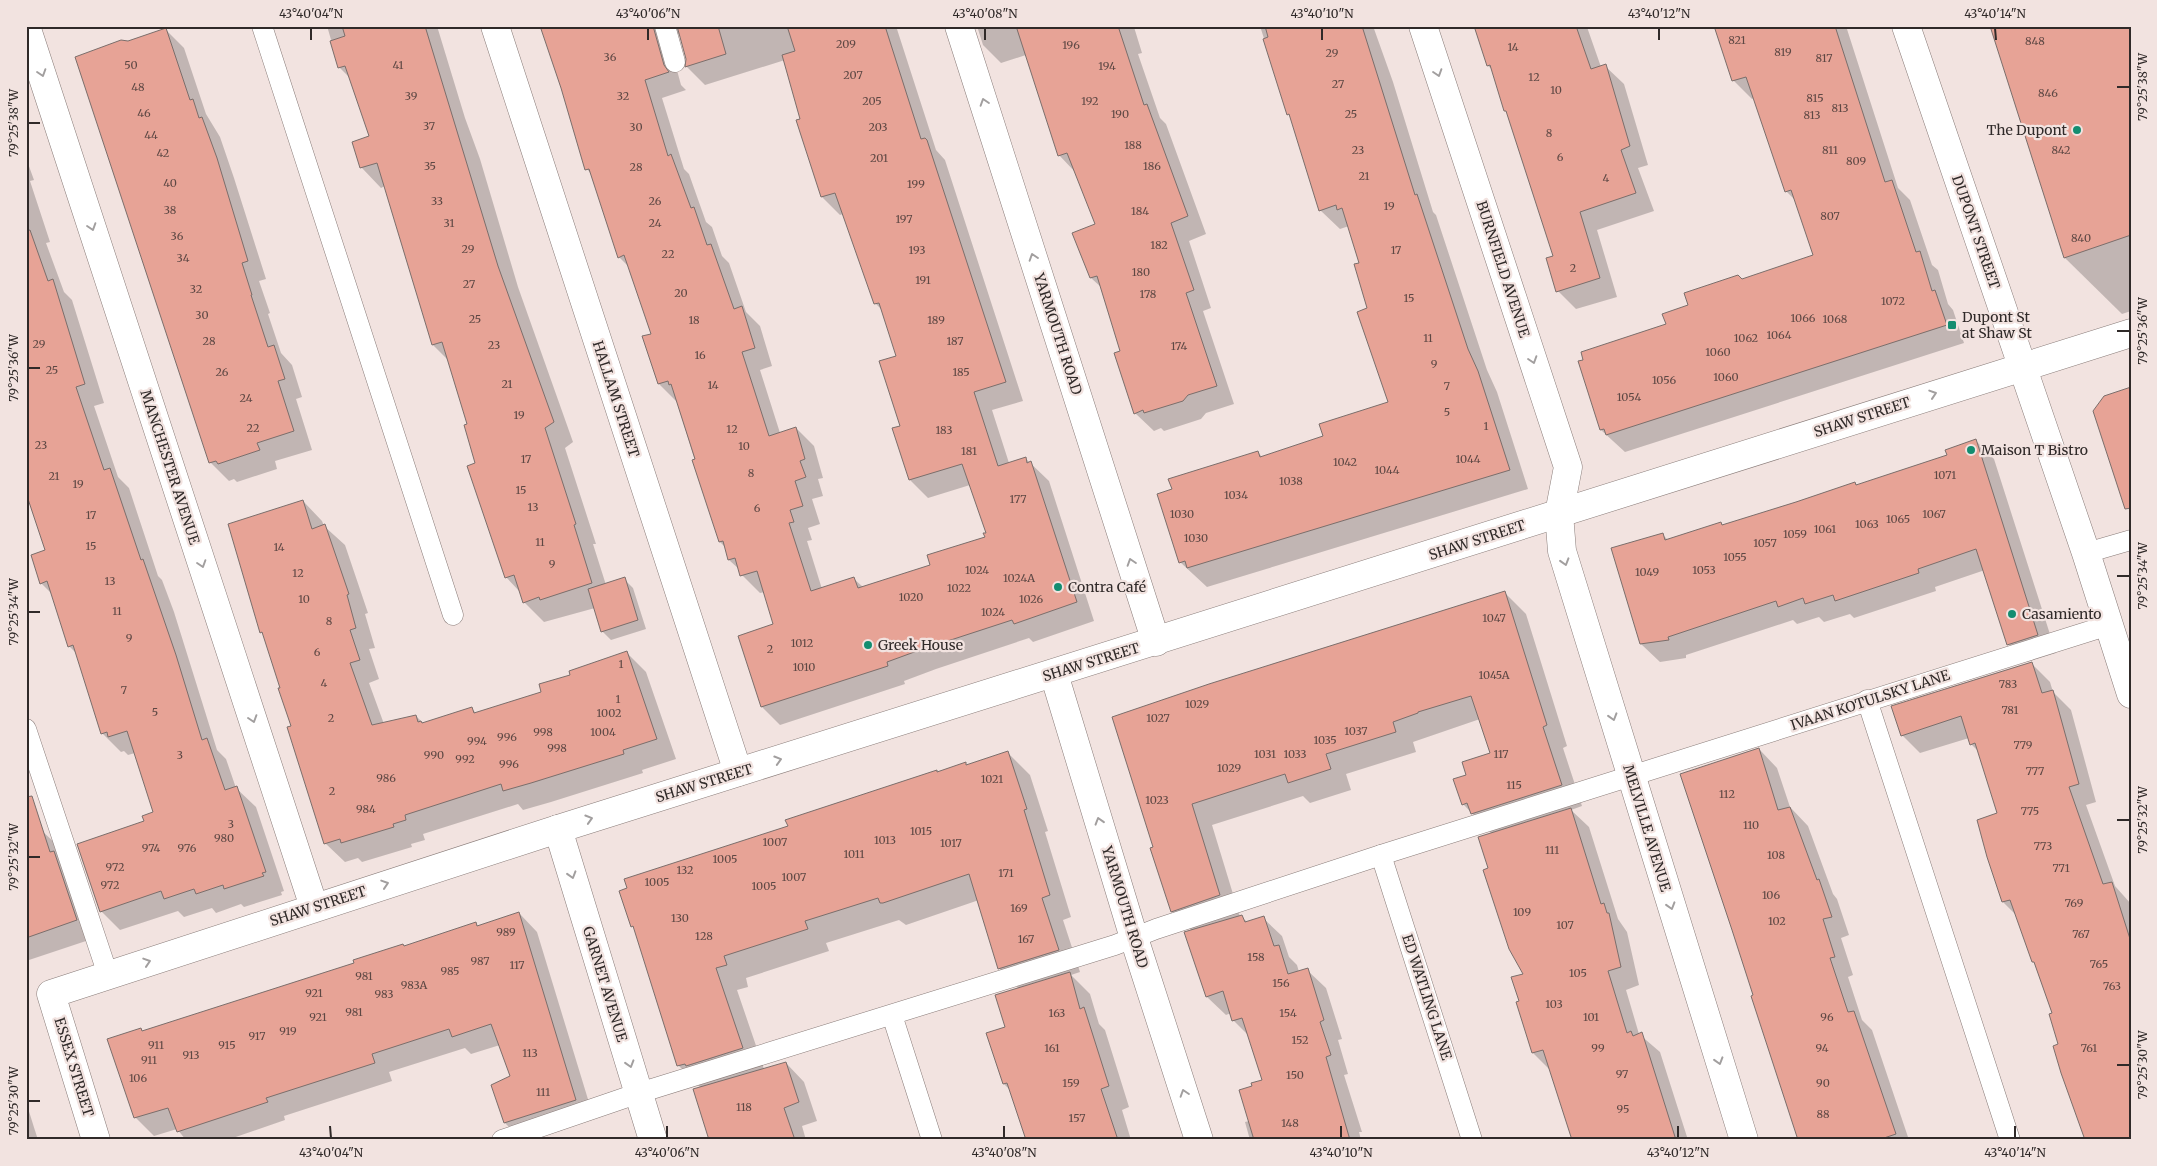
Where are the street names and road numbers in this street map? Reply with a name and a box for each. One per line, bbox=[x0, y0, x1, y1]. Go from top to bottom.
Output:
street label: DUPONT STREET bbox=[1948, 173, 2004, 292]
street label: BURNFIELD AVENUE bbox=[1472, 198, 1534, 340]
street label: YARMOUTH ROAD bbox=[1030, 270, 1086, 397]
street label: HALLAM STREET bbox=[589, 339, 643, 460]
street label: MANCHESTER AVENUE bbox=[136, 387, 204, 547]
street label: SHAW STREET bbox=[1811, 393, 1913, 441]
street label: SHAW STREET bbox=[1426, 516, 1528, 564]
street label: SHAW STREET bbox=[1040, 639, 1142, 685]
street label: IVAAN KOTULSKY LANE bbox=[1788, 666, 1952, 734]
street label: SHAW STREET bbox=[653, 760, 755, 806]
street label: MELVILLE AVENUE bbox=[1619, 762, 1675, 894]
street label: YARMOUTH ROAD bbox=[1098, 843, 1152, 971]
street label: SHAW STREET bbox=[267, 882, 369, 930]
street label: GARNET AVENUE bbox=[579, 924, 631, 1044]
street label: ED WATLING LANE bbox=[1398, 932, 1456, 1062]
street label: ESSEX STREET bbox=[50, 1015, 98, 1119]

